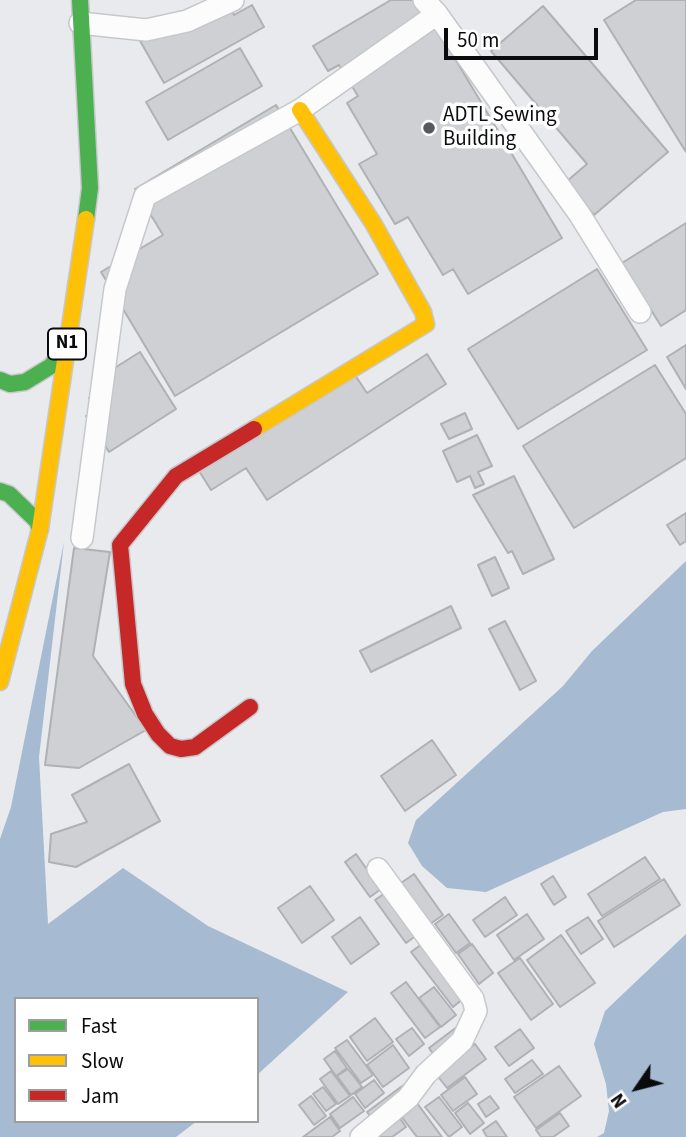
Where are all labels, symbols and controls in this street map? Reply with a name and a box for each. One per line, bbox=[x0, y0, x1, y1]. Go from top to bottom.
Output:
scale bar bbox=[448, 14, 602, 58]
text: 50 m bbox=[457, 25, 499, 55]
place label: ADTL Sewing Building bbox=[443, 103, 557, 153]
marker: ADTL Sewing Building bbox=[421, 120, 437, 136]
road number: N1 bbox=[48, 328, 86, 360]
legend bbox=[14, 997, 259, 1123]
text: Fast bbox=[81, 1011, 117, 1041]
text: Slow bbox=[81, 1046, 124, 1076]
north arrow bbox=[602, 1053, 672, 1123]
text: Jam bbox=[81, 1081, 119, 1111]
text: N bbox=[605, 1087, 634, 1113]

